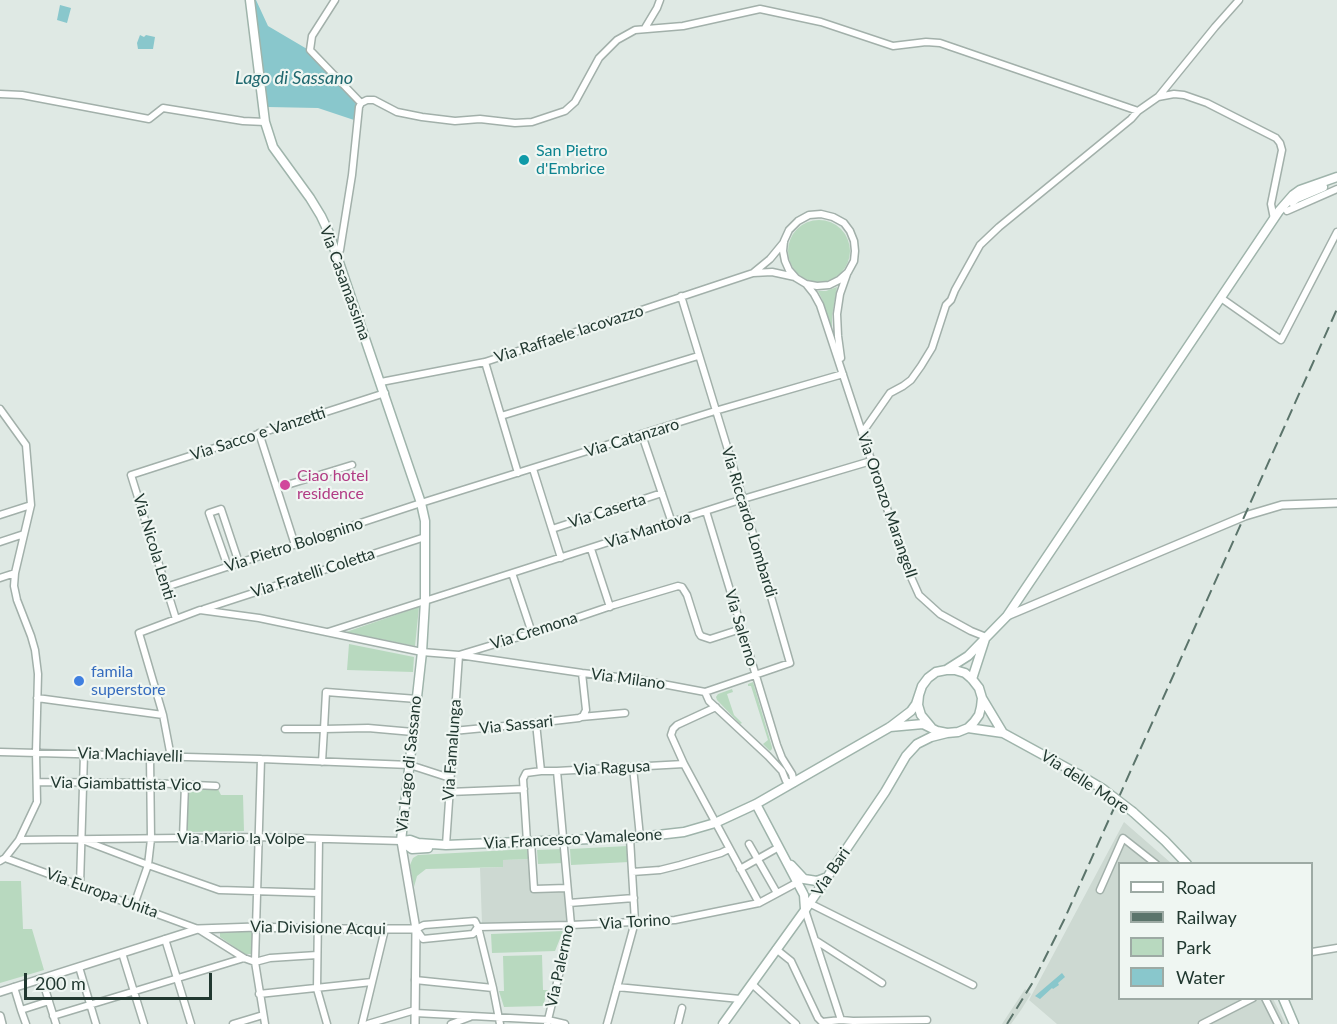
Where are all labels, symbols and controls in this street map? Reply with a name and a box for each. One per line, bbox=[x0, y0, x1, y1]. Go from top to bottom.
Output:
water label: Lago di Sassano bbox=[235, 67, 353, 89]
place label: San Pietro d'Embrice bbox=[536, 141, 608, 179]
marker: San Pietro d'Embrice bbox=[517, 153, 531, 167]
street label: Via Casamassima bbox=[315, 223, 375, 343]
street label: Via Raffaele Iacovazzo bbox=[492, 301, 646, 367]
street label: Via Sacco e Vanzetti bbox=[188, 403, 328, 465]
street label: Via Catanzaro bbox=[583, 415, 681, 461]
street label: Via Oronzo Marangell bbox=[853, 430, 921, 580]
street label: Via Riccardo Lombardi bbox=[717, 444, 781, 600]
place label: Ciao hotel residence bbox=[297, 466, 368, 504]
marker: Ciao hotel residence bbox=[278, 478, 292, 492]
street label: Via Caserta bbox=[566, 489, 648, 533]
street label: Via Nicola Lenti bbox=[129, 492, 179, 602]
street label: Via Mantova bbox=[603, 507, 693, 553]
street label: Via Pietro Bolognino bbox=[223, 514, 365, 576]
street label: Via Fratelli Coletta bbox=[249, 544, 377, 602]
street label: Via Salerno bbox=[720, 587, 762, 669]
street label: Via Cremona bbox=[488, 608, 580, 654]
place label: famila superstore bbox=[91, 662, 166, 700]
street label: Via Milano bbox=[590, 664, 666, 694]
marker: famila superstore bbox=[72, 674, 86, 688]
street label: Via Lago di Sassano bbox=[392, 695, 426, 833]
street label: Via Famalunga bbox=[439, 699, 465, 801]
street label: Via Sassari bbox=[478, 712, 554, 738]
street label: Via Machiavelli bbox=[77, 744, 183, 766]
street label: Via delle More bbox=[1037, 746, 1133, 818]
street label: Via Ragusa bbox=[573, 756, 651, 780]
street label: Via Giambattista Vico bbox=[50, 773, 202, 795]
street label: Via Francesco Vamaleone bbox=[483, 825, 663, 853]
street label: Via Mario la Volpe bbox=[177, 829, 305, 849]
street label: Via Bari bbox=[808, 844, 854, 900]
legend bbox=[1118, 862, 1313, 1000]
street label: Via Europa Unita bbox=[43, 864, 161, 922]
text: Road bbox=[1176, 876, 1216, 898]
text: Railway bbox=[1176, 906, 1237, 928]
street label: Via Torino bbox=[599, 910, 671, 934]
street label: Via Divisione Acqui bbox=[250, 917, 386, 939]
street label: Via Palermo bbox=[542, 923, 578, 1009]
text: Park bbox=[1176, 936, 1211, 958]
scale bar bbox=[27, 961, 214, 999]
text: Water bbox=[1176, 966, 1225, 988]
text: 200 m bbox=[35, 972, 86, 994]

